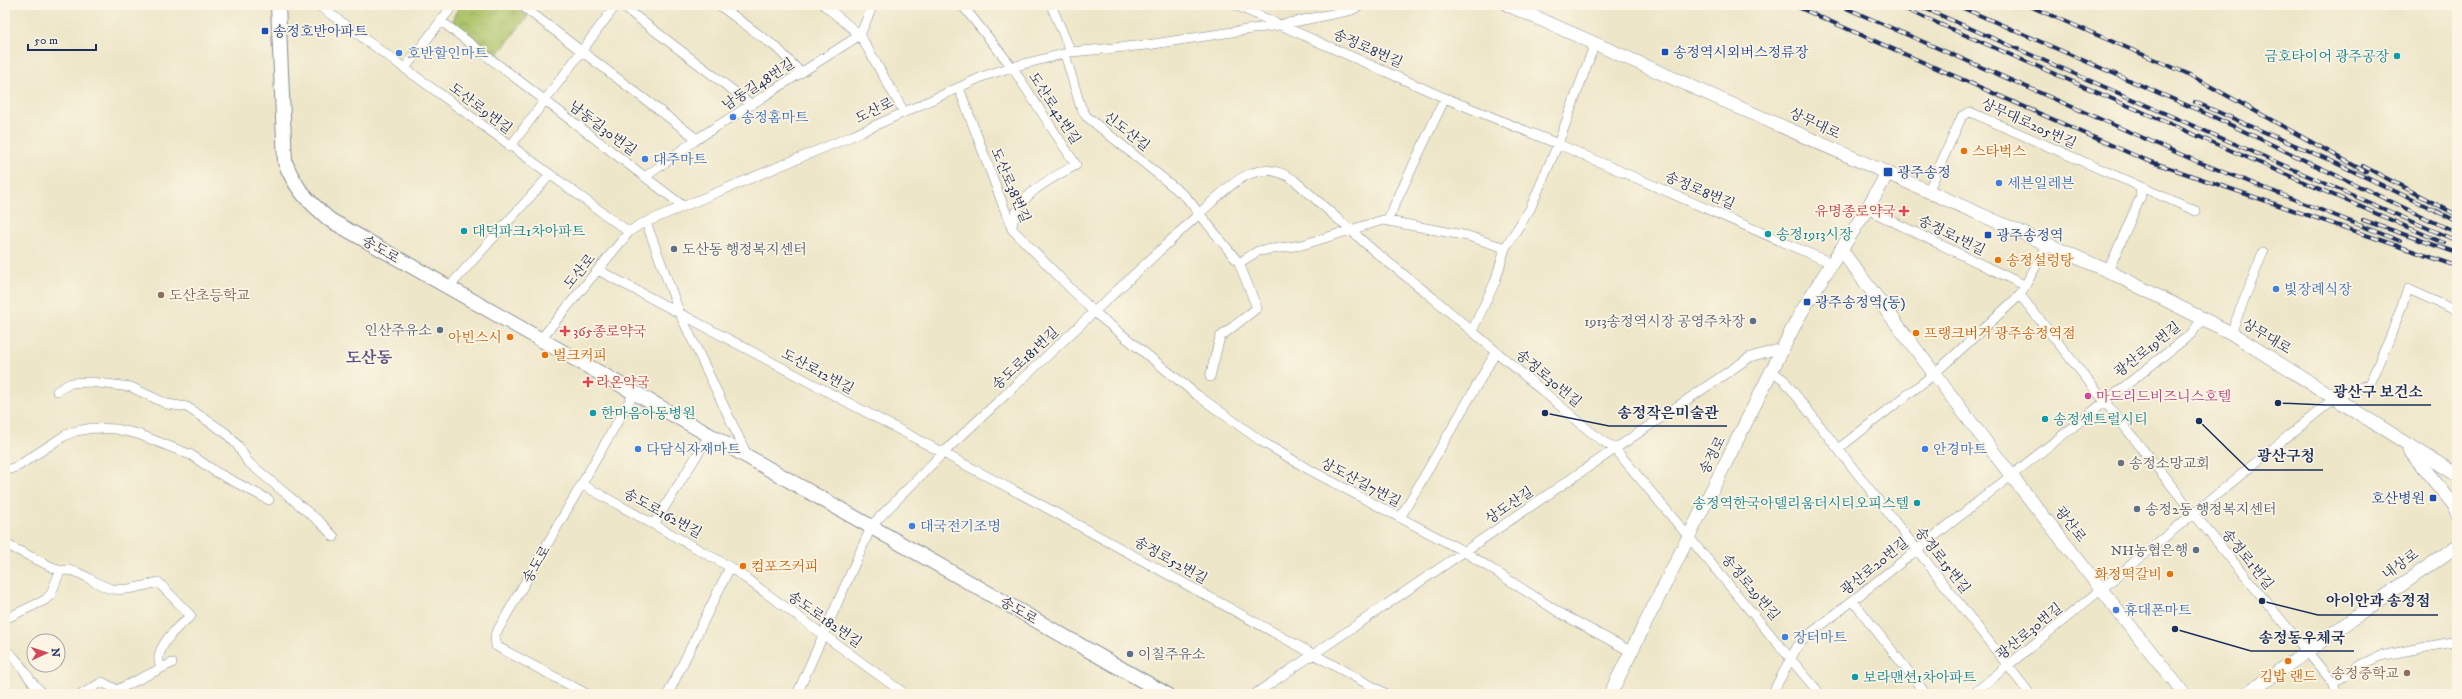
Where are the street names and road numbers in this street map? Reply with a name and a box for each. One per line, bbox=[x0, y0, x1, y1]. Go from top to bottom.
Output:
street label: 송정로8번길 bbox=[1330, 26, 1405, 72]
street label: 남동길48번길 bbox=[719, 55, 798, 115]
street label: 도산로42번길 bbox=[1024, 69, 1084, 148]
street label: 도산로9번길 bbox=[445, 79, 516, 138]
street label: 도산로 bbox=[852, 94, 897, 128]
street label: 상무대로205번길 bbox=[1978, 95, 2079, 153]
street label: 남동길30번길 bbox=[565, 97, 640, 160]
street label: 상무대로 bbox=[1786, 104, 1843, 144]
street label: 신도산길 bbox=[1100, 108, 1153, 156]
street label: 도산로38번길 bbox=[986, 145, 1034, 226]
street label: 송정로8번길 bbox=[1662, 168, 1737, 214]
street label: 송정로1번길 bbox=[1915, 212, 1988, 260]
street label: 송도로 bbox=[358, 232, 403, 268]
street label: 도산로 bbox=[560, 250, 600, 293]
street label: 상무대로 bbox=[2239, 315, 2295, 359]
street label: 광산로19번길 bbox=[2111, 318, 2185, 381]
street label: 송도로181번길 bbox=[988, 323, 1063, 394]
street label: 도산로12번길 bbox=[778, 345, 857, 399]
street label: 송정로30번길 bbox=[1512, 346, 1585, 411]
street label: 송정로 bbox=[1696, 433, 1730, 478]
street label: 상도산길7번길 bbox=[1317, 454, 1404, 512]
street label: 상도산길 bbox=[1482, 483, 1537, 528]
street label: 송도로162번길 bbox=[620, 485, 705, 543]
street label: 광산로 bbox=[2051, 503, 2090, 547]
street label: 송정로15번길 bbox=[1911, 524, 1974, 598]
street label: 송정로1번길 bbox=[2217, 526, 2277, 594]
street label: 송정로52번길 bbox=[1131, 533, 1211, 588]
street label: 광산로20번길 bbox=[1837, 534, 1912, 600]
street label: 송도로 bbox=[519, 542, 555, 587]
street label: 내상로 bbox=[2379, 545, 2423, 584]
street label: 송정로29번길 bbox=[1717, 551, 1783, 625]
street label: 송도로182번길 bbox=[784, 588, 865, 652]
street label: 송도로 bbox=[996, 593, 1041, 629]
street label: 광산로30번길 bbox=[1993, 599, 2067, 664]

